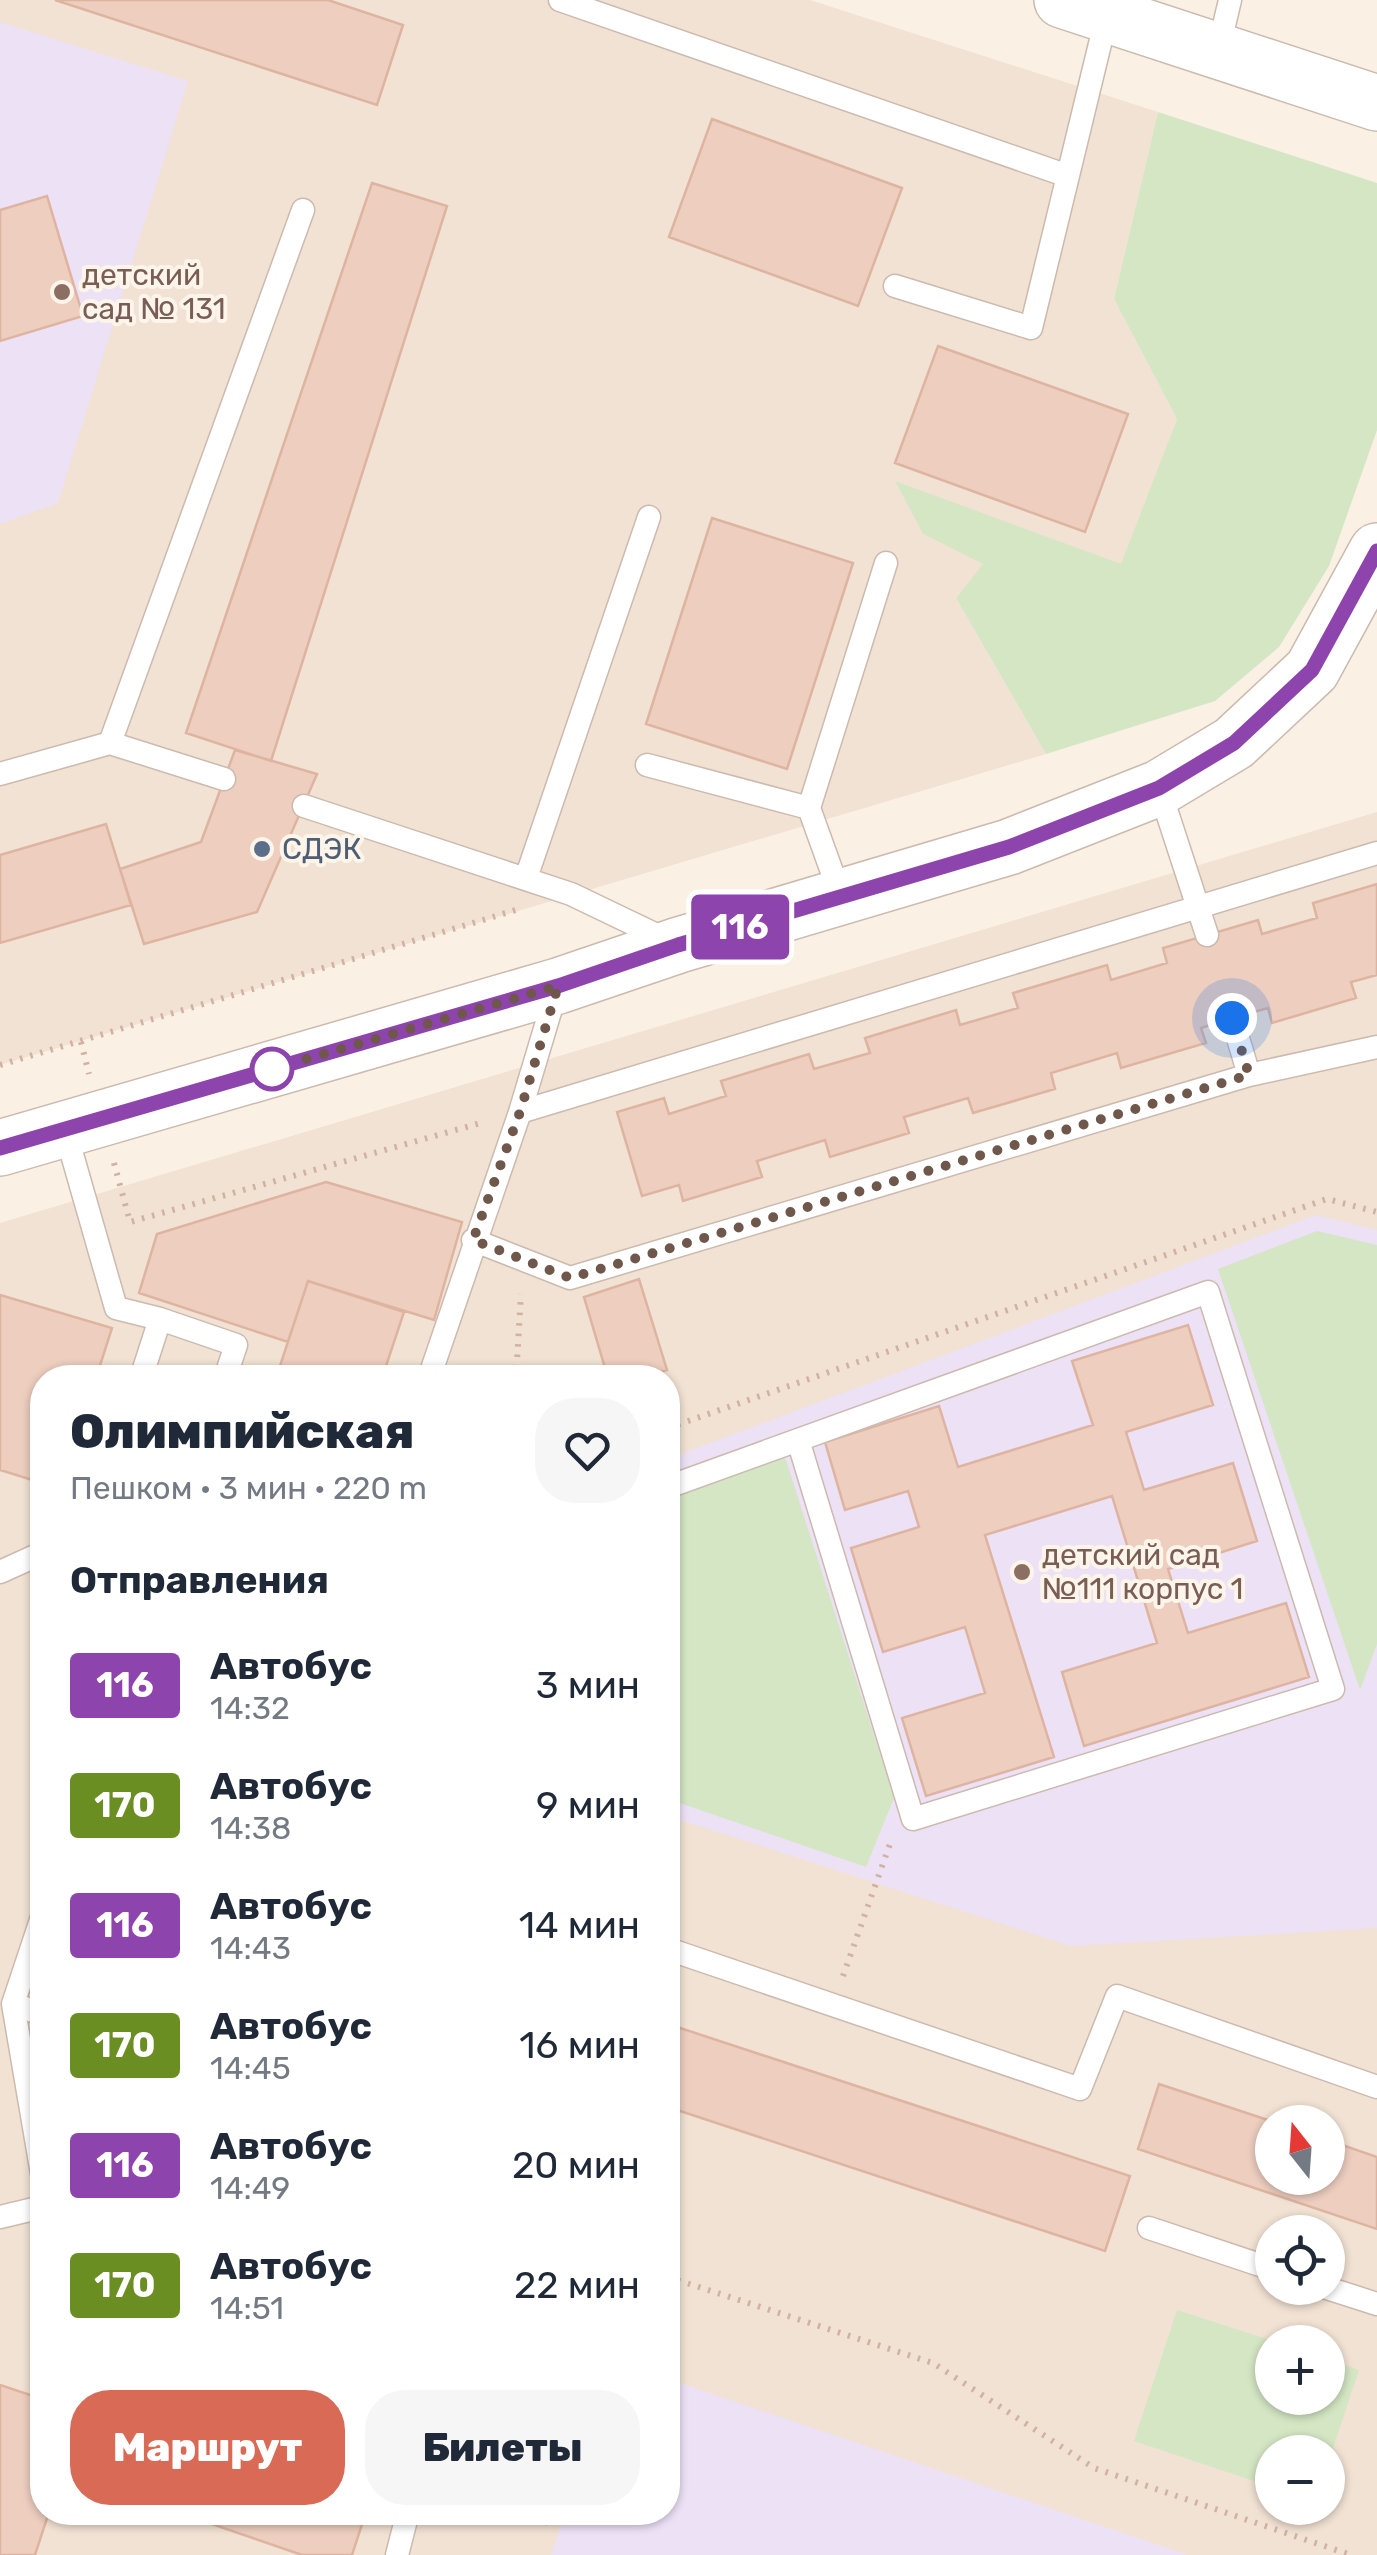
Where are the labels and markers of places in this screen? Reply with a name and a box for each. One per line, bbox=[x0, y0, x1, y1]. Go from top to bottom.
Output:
place label: детский сад № 131 bbox=[82, 257, 226, 327]
marker: детский сад № 131 bbox=[51, 281, 73, 303]
place label: СДЭК bbox=[282, 831, 362, 867]
marker: СДЭК bbox=[251, 838, 273, 860]
unlabelled marker bbox=[251, 1048, 293, 1090]
place label: детский сад №111 корпус 1 bbox=[1042, 1537, 1243, 1607]
marker: детский сад №111 корпус 1 bbox=[1011, 1561, 1033, 1583]

